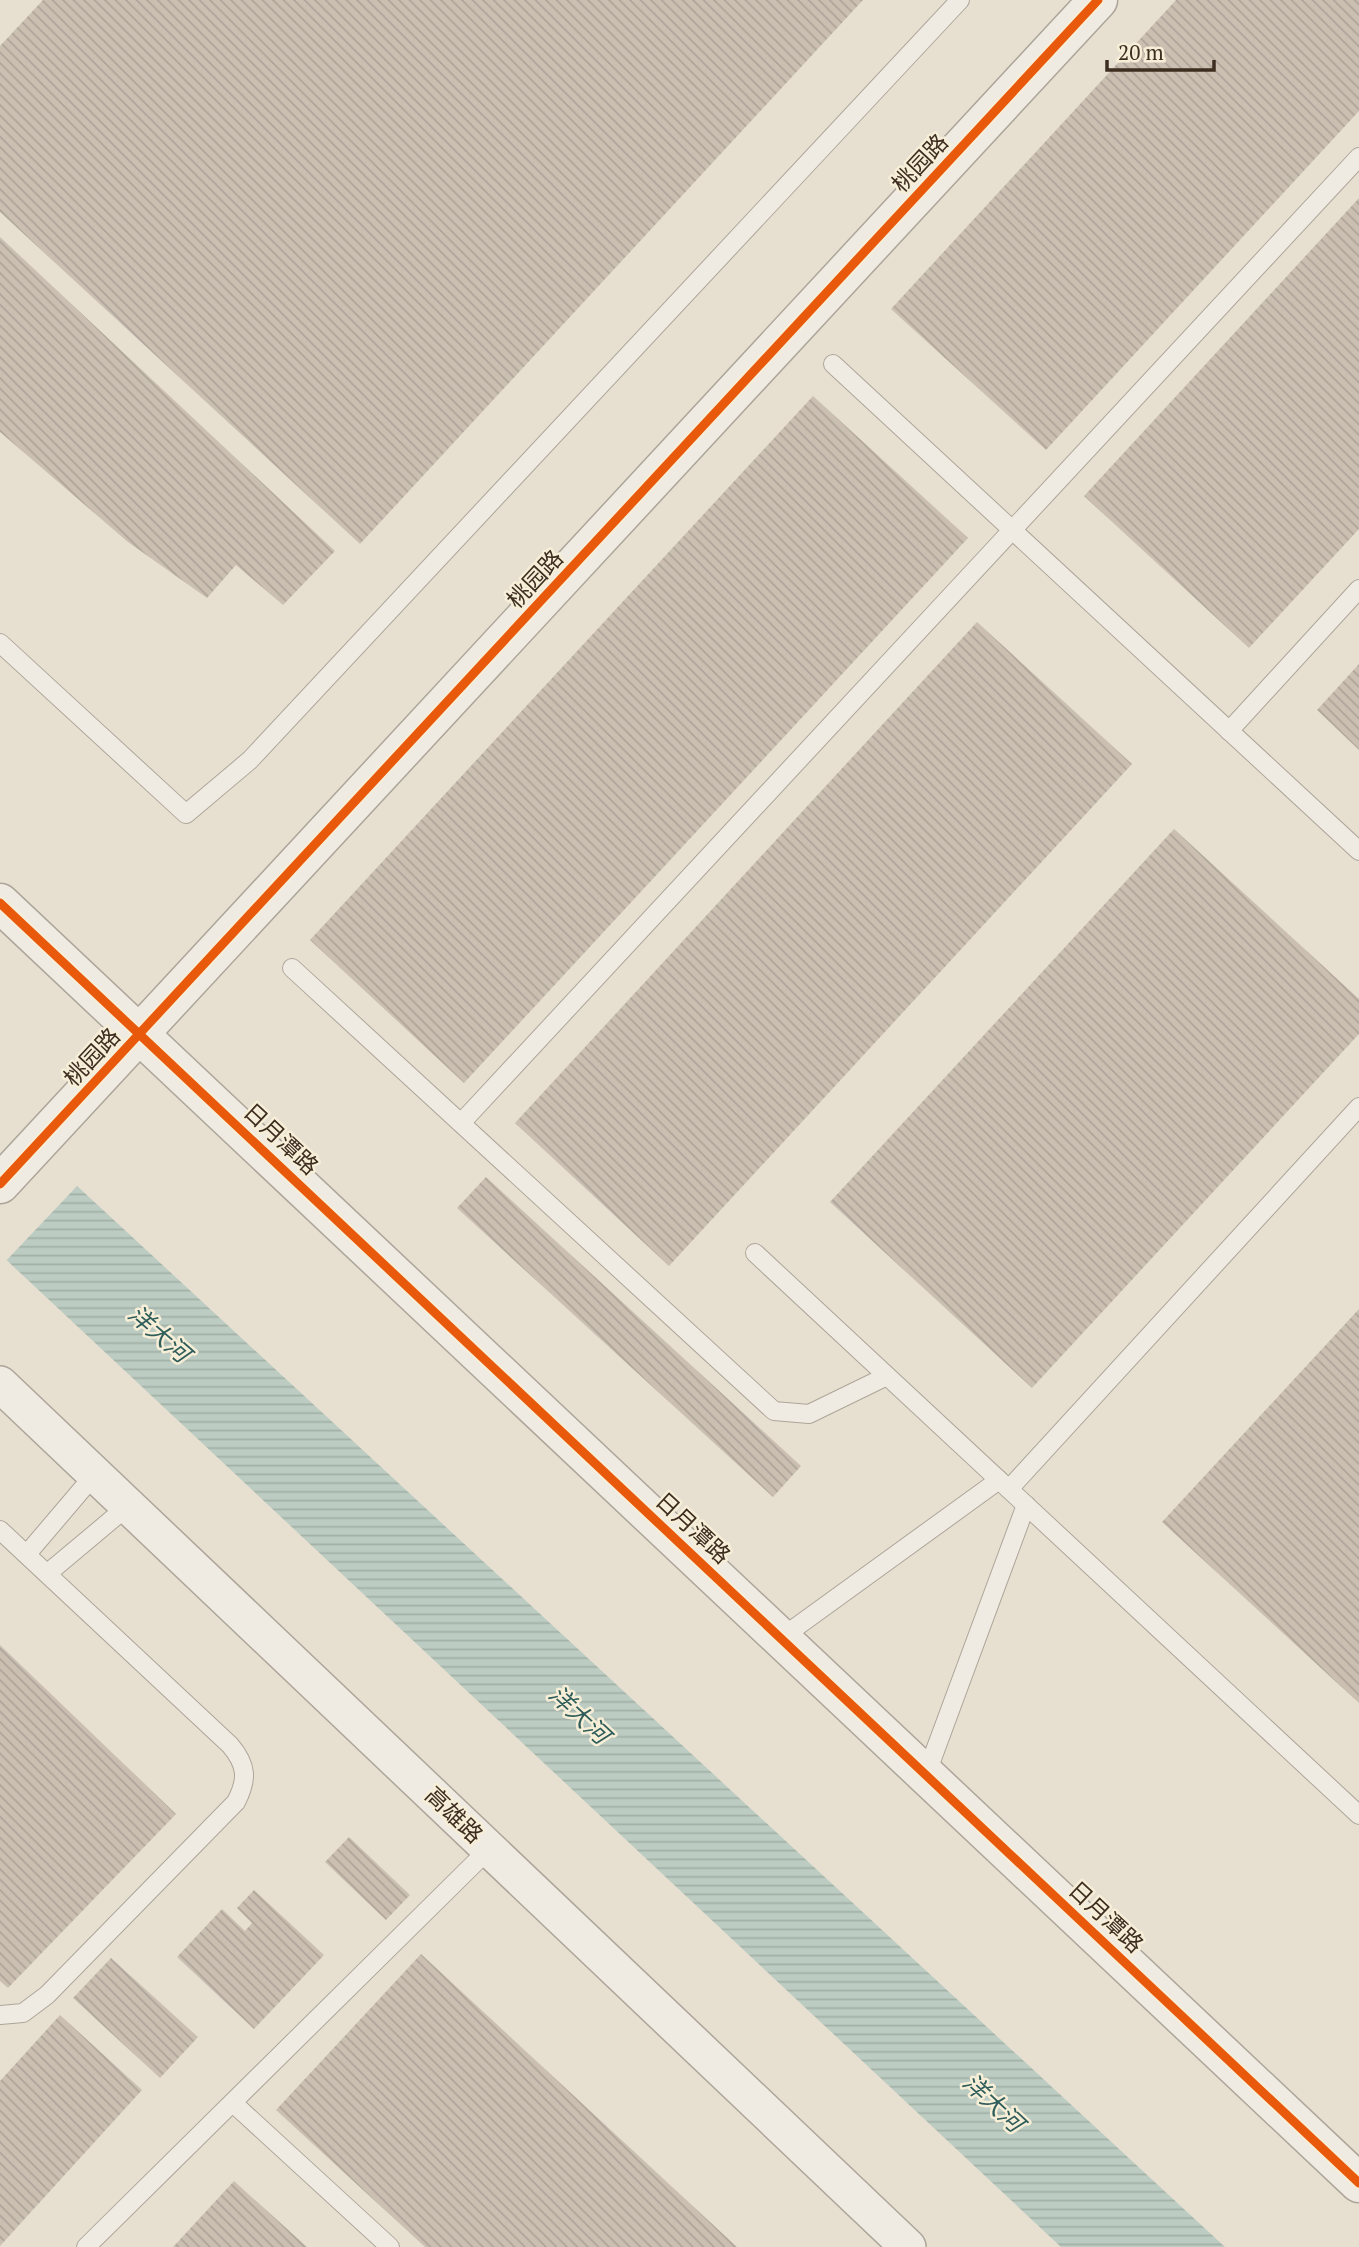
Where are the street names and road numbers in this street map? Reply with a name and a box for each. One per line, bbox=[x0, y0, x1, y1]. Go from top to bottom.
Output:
street label: 桃园路 bbox=[885, 127, 954, 198]
street label: 桃园路 bbox=[500, 543, 569, 614]
street label: 桃园路 bbox=[57, 1021, 126, 1092]
street label: 日月潭路 bbox=[237, 1096, 326, 1181]
street label: 日月潭路 bbox=[649, 1485, 738, 1570]
street label: 高雄路 bbox=[419, 1780, 490, 1850]
street label: 日月潭路 bbox=[1062, 1874, 1151, 1959]

